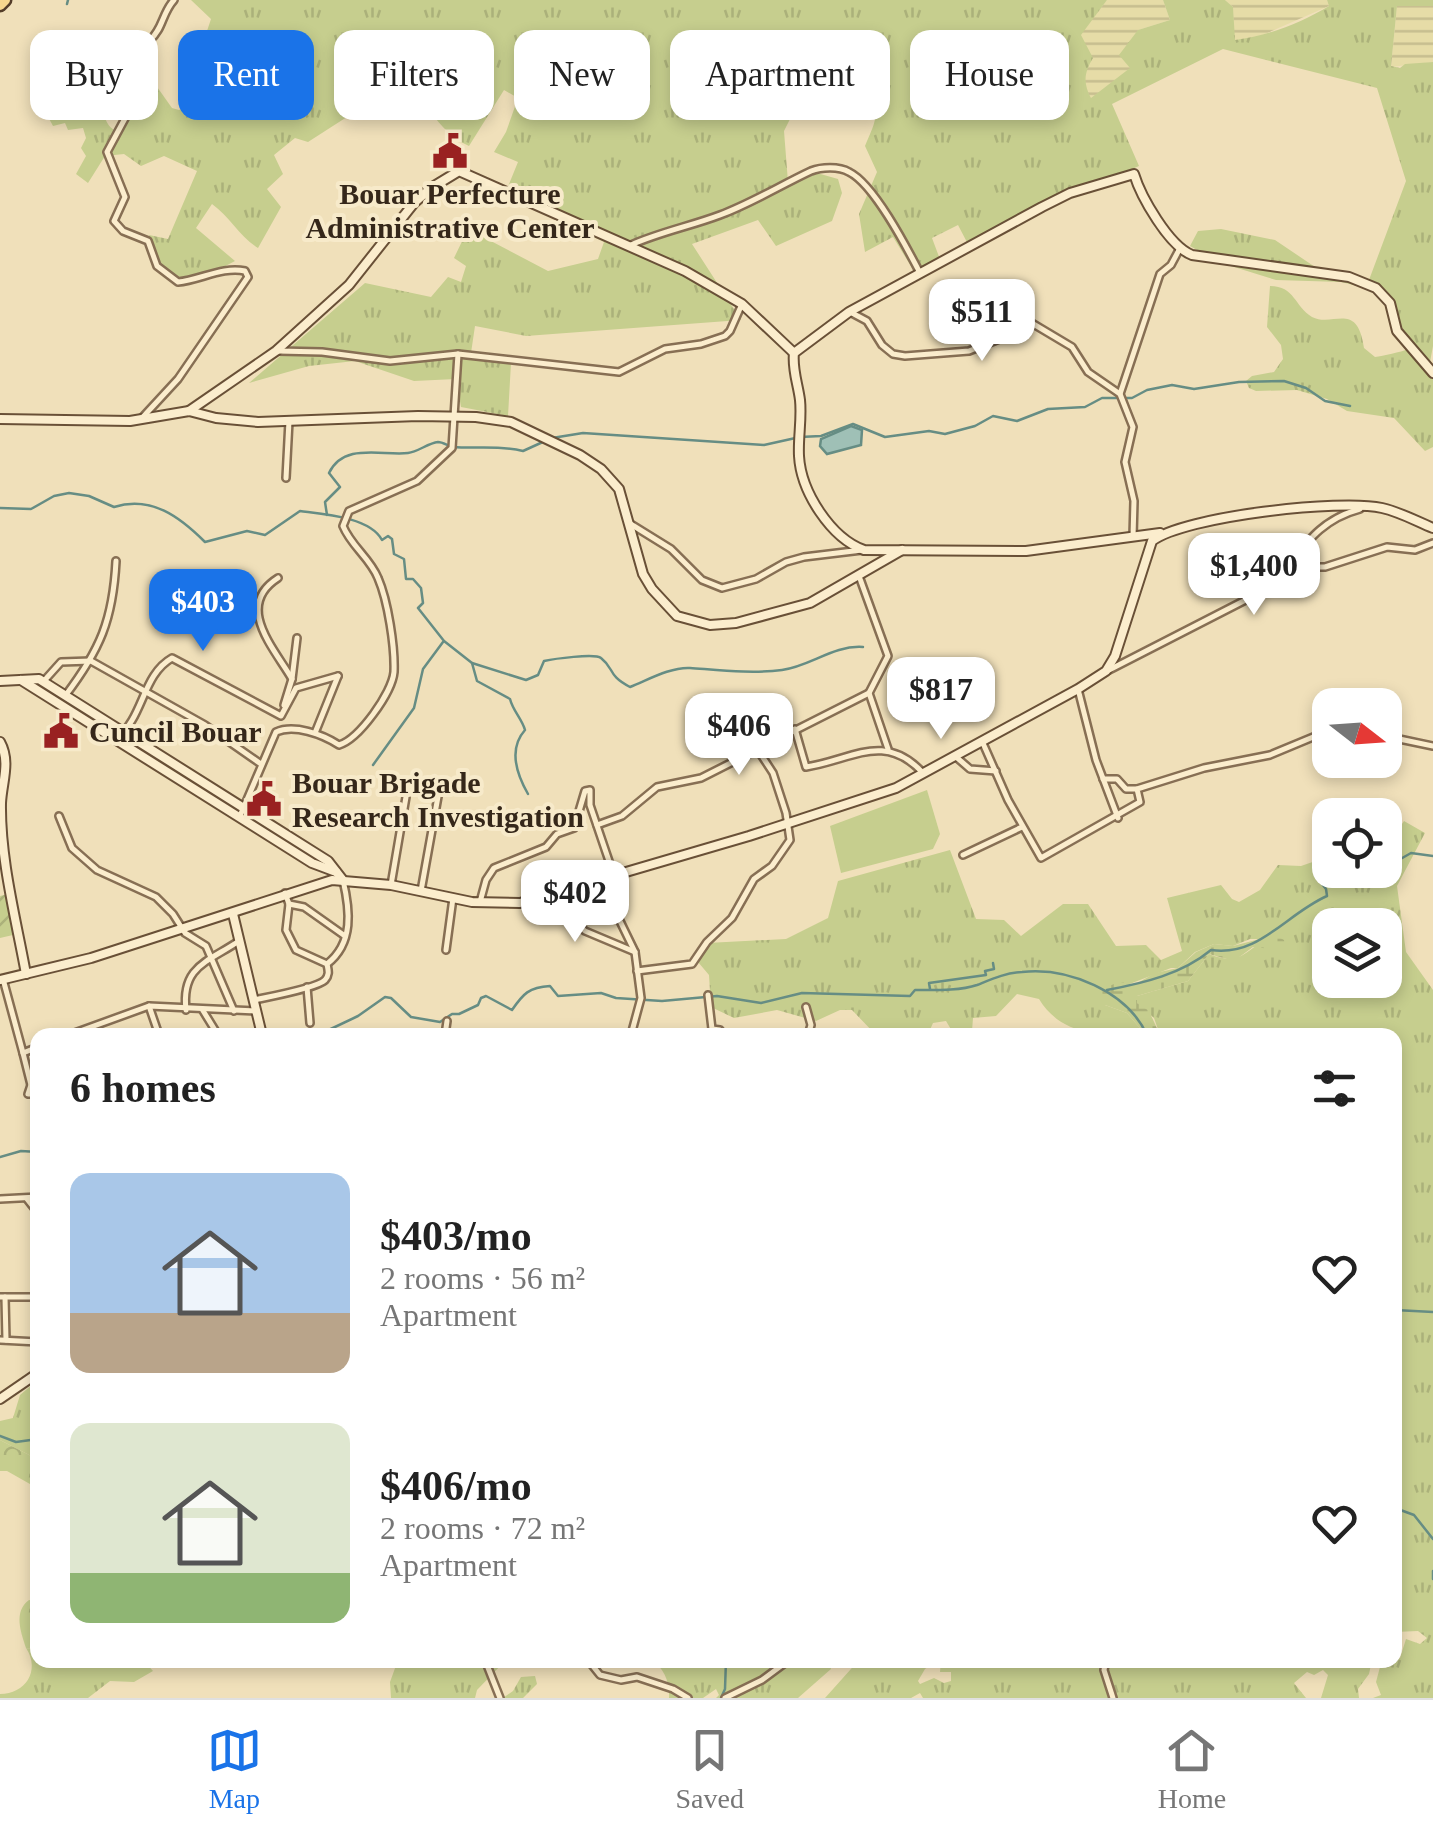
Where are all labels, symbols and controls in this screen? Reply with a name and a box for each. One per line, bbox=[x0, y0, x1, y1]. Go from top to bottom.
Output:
chip: Buy bbox=[30, 30, 158, 120]
chip: Rent bbox=[178, 30, 314, 120]
chip: Filters bbox=[334, 30, 494, 120]
chip: New bbox=[514, 30, 650, 120]
chip: Apartment bbox=[670, 30, 890, 120]
chip: House bbox=[910, 30, 1069, 120]
public building icon: Bouar Perfecture Administrative Center bbox=[431, 132, 469, 170]
place label: Bouar Perfecture Administrative Center bbox=[305, 177, 595, 244]
pin: $511 bbox=[923, 279, 1041, 364]
text: $511 bbox=[951, 293, 1013, 329]
pin: $1,400 bbox=[1173, 533, 1335, 618]
text: $1,400 bbox=[1210, 547, 1298, 583]
pin: $403 bbox=[144, 569, 262, 654]
text: $403 bbox=[171, 583, 235, 619]
pin: $817 bbox=[882, 657, 1000, 742]
text: $817 bbox=[909, 671, 973, 707]
north arrow bbox=[1312, 688, 1402, 778]
map controls bbox=[1312, 688, 1402, 998]
pin: $406 bbox=[680, 693, 798, 778]
text: $406 bbox=[707, 707, 771, 743]
public building icon: Cuncil Bouar bbox=[42, 712, 80, 750]
place label: Cuncil Bouar bbox=[89, 715, 262, 748]
place label: Bouar Brigade Research Investigation bbox=[292, 766, 584, 833]
public building icon: Bouar Brigade Research Investigation bbox=[245, 780, 283, 818]
button: locate bbox=[1312, 798, 1402, 888]
pin: $402 bbox=[516, 860, 634, 945]
text: $402 bbox=[543, 874, 607, 910]
button: layers bbox=[1312, 908, 1402, 998]
icon: filters bbox=[1307, 1061, 1362, 1116]
text: 6 homes bbox=[70, 1065, 216, 1111]
icon: home bbox=[150, 1213, 270, 1333]
text: $403/mo bbox=[380, 1213, 532, 1259]
icon: heart bbox=[1307, 1246, 1362, 1301]
text: 2 rooms · 56 m² bbox=[380, 1260, 585, 1296]
text: Apartment bbox=[380, 1297, 517, 1333]
icon: home bbox=[150, 1463, 270, 1583]
text: $406/mo bbox=[380, 1463, 532, 1509]
icon: heart bbox=[1307, 1496, 1362, 1551]
text: 2 rooms · 72 m² bbox=[380, 1510, 585, 1546]
text: Apartment bbox=[380, 1547, 517, 1583]
tab: Map bbox=[207, 1723, 262, 1815]
tab: Saved bbox=[676, 1723, 744, 1815]
tab: Home bbox=[1158, 1723, 1226, 1815]

